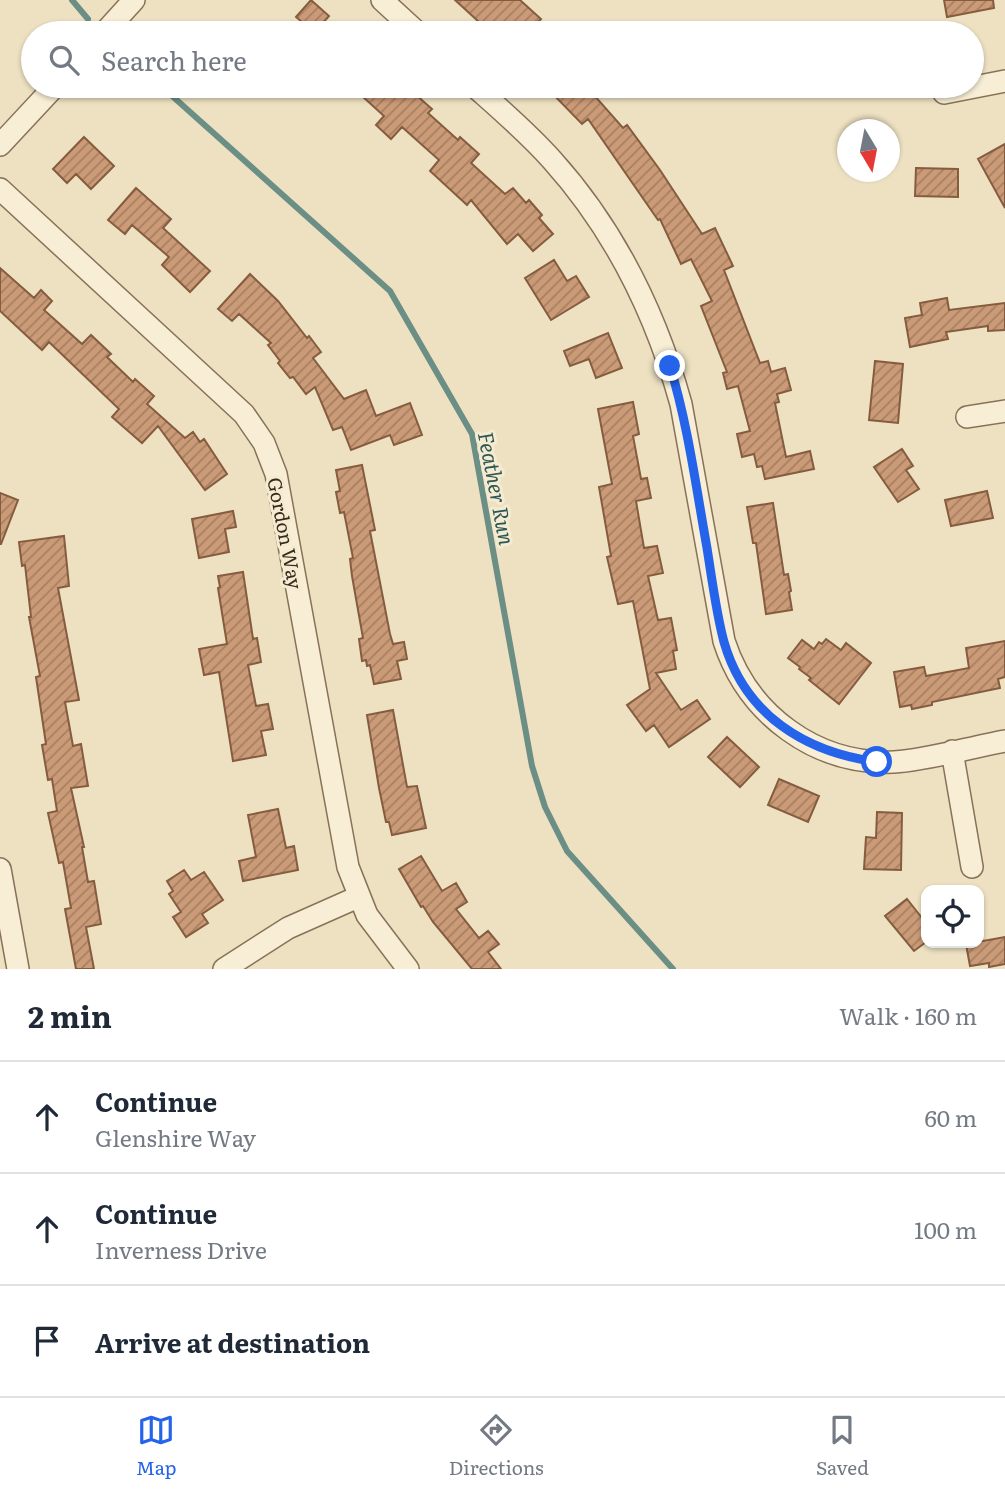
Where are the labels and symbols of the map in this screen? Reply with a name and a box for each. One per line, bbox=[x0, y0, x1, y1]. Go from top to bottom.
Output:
north arrow bbox=[837, 119, 900, 182]
route end bbox=[654, 350, 685, 381]
water label: Feather Run bbox=[472, 429, 524, 548]
street label: Gordon Way bbox=[261, 475, 311, 591]
route start bbox=[861, 746, 892, 777]

